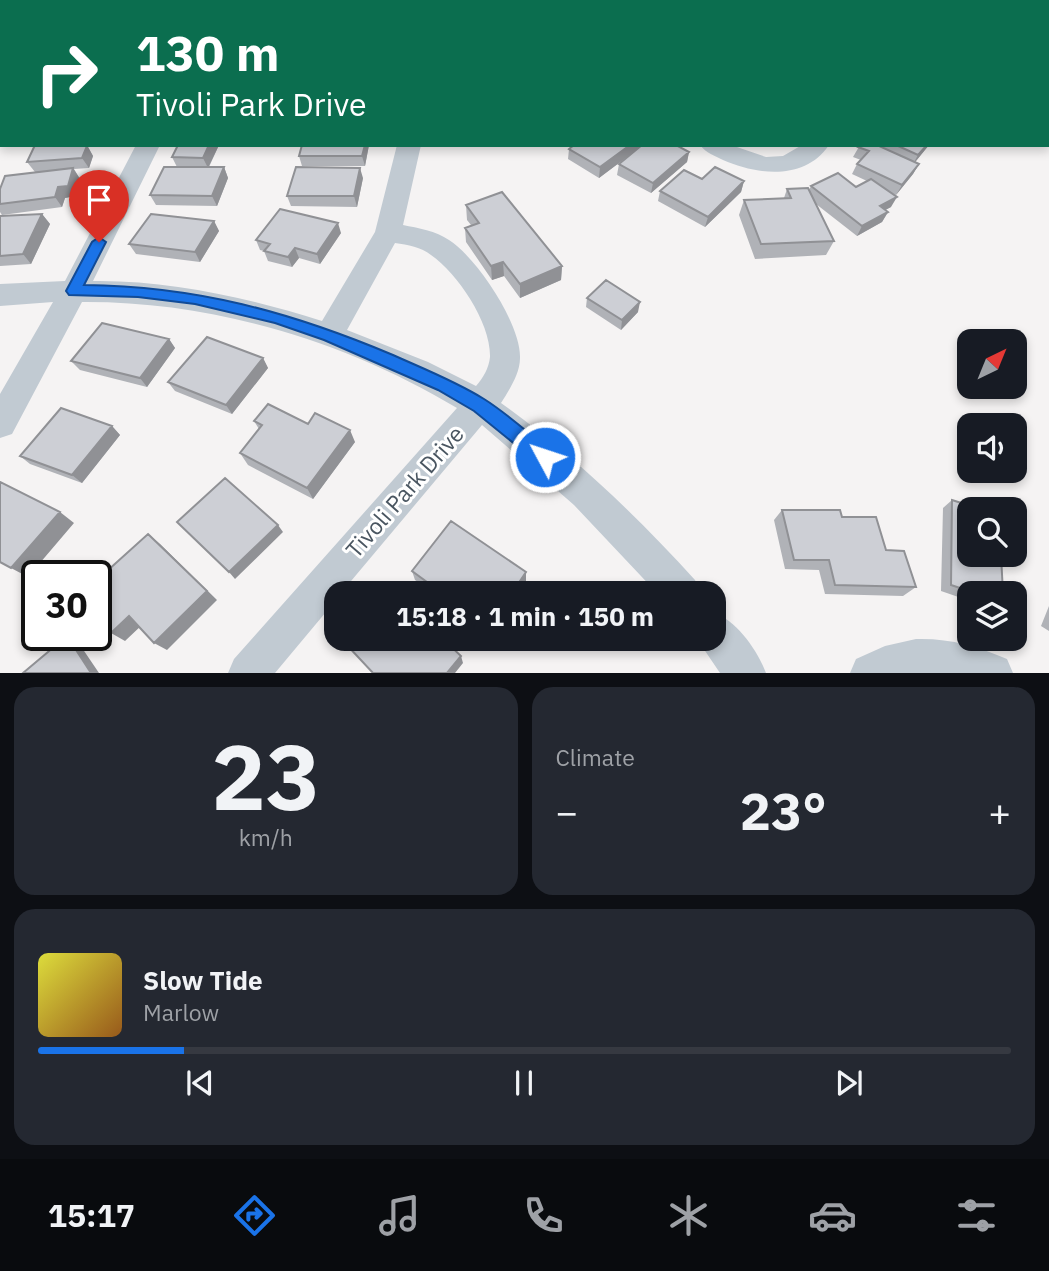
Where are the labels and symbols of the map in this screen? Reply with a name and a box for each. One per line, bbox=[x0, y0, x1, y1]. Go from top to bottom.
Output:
pin bbox=[69, 170, 129, 242]
north arrow bbox=[957, 329, 1027, 399]
street label: Tivoli Park Drive bbox=[339, 419, 470, 564]
position arrow bbox=[508, 420, 582, 494]
speed limit sign: 30 bbox=[21, 560, 112, 651]

